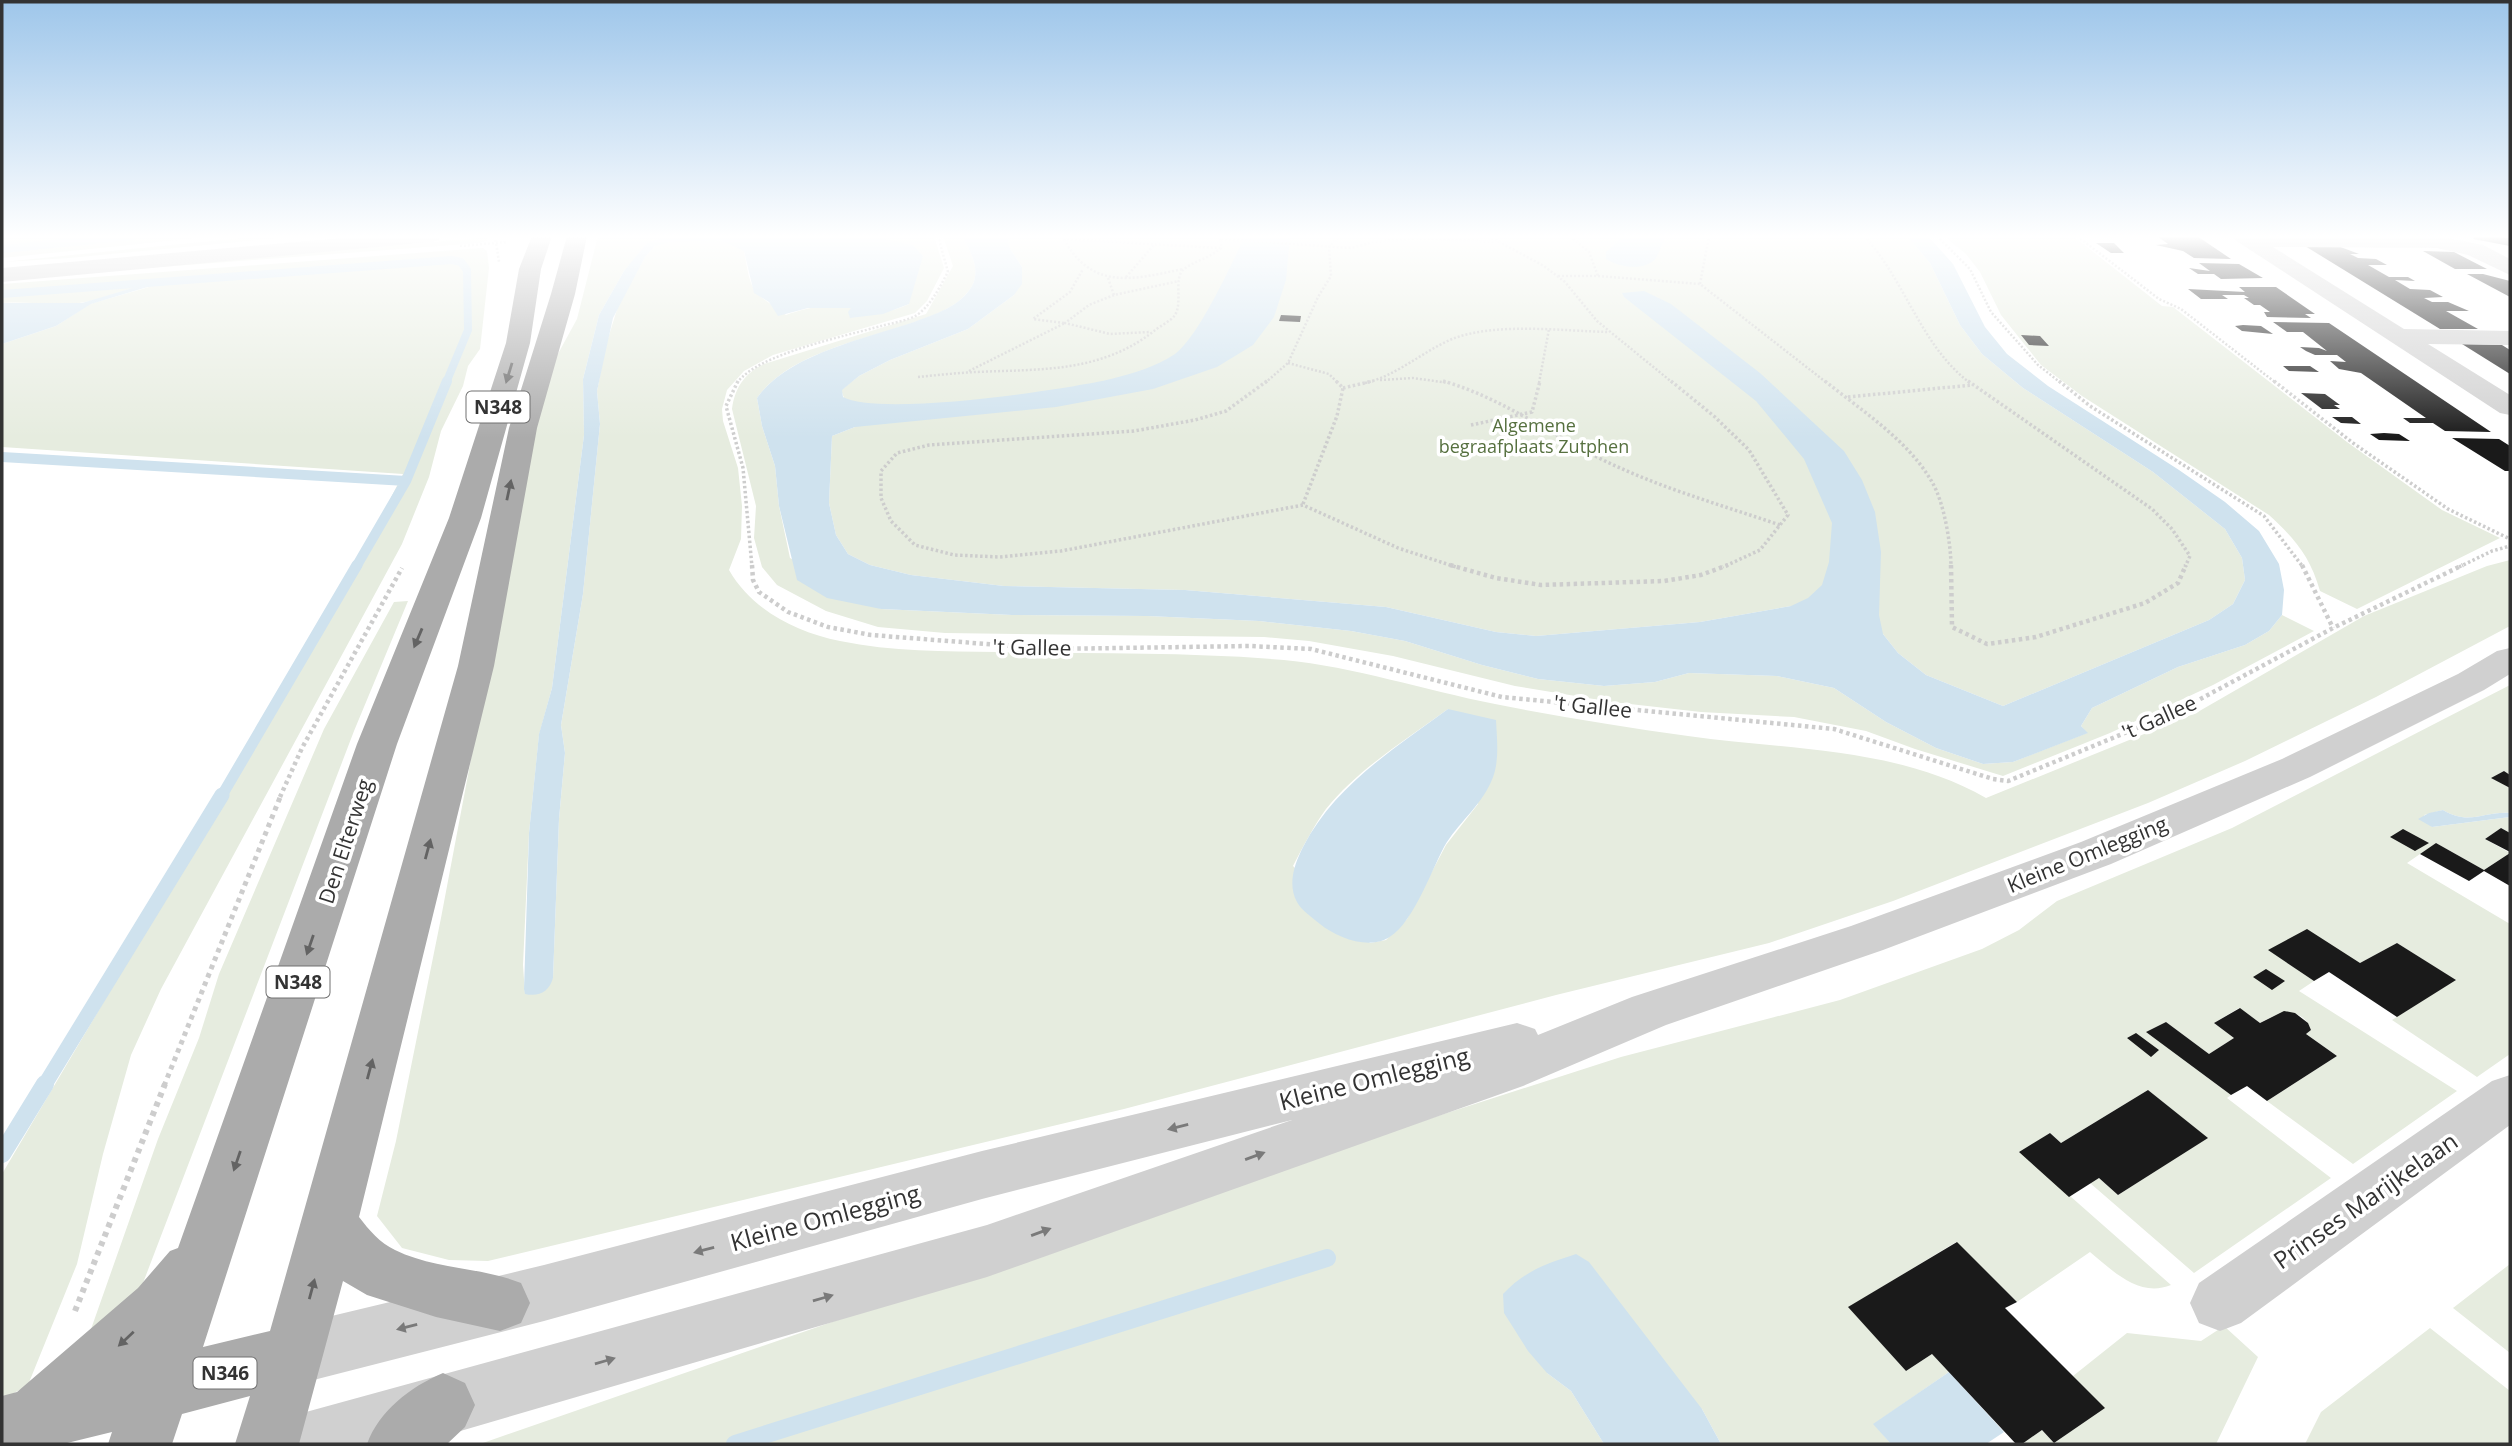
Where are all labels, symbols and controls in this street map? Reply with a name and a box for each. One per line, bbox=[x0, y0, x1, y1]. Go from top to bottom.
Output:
one-way arrow bbox=[503, 363, 513, 384]
road number: N348 bbox=[466, 392, 530, 422]
park label: Algemene begraafplaats Zutphen bbox=[1439, 413, 1629, 458]
one-way arrow bbox=[504, 479, 515, 501]
one-way arrow bbox=[412, 628, 423, 649]
street label: 't Gallee bbox=[992, 632, 1072, 662]
street label: 't Gallee bbox=[1552, 688, 1634, 724]
street label: 't Gallee bbox=[2117, 688, 2201, 746]
street label: Den Elterweg bbox=[312, 775, 378, 907]
street label: Kleine Omlegging bbox=[2003, 809, 2171, 899]
one-way arrow bbox=[423, 838, 434, 860]
one-way arrow bbox=[304, 935, 315, 956]
road number: N348 bbox=[266, 966, 330, 998]
street label: Kleine Omlegging bbox=[1275, 1038, 1473, 1118]
one-way arrow bbox=[365, 1058, 376, 1080]
one-way arrow bbox=[1167, 1122, 1189, 1133]
street label: Prinses Marijkelaan bbox=[2266, 1124, 2464, 1276]
one-way arrow bbox=[231, 1150, 242, 1171]
one-way arrow bbox=[1245, 1150, 1266, 1161]
street label: Kleine Omlegging bbox=[727, 1176, 923, 1258]
one-way arrow bbox=[1030, 1226, 1051, 1237]
one-way arrow bbox=[693, 1245, 715, 1256]
one-way arrow bbox=[307, 1278, 317, 1299]
one-way arrow bbox=[813, 1292, 834, 1302]
one-way arrow bbox=[396, 1322, 418, 1333]
one-way arrow bbox=[117, 1331, 134, 1347]
one-way arrow bbox=[594, 1355, 615, 1365]
road number: N346 bbox=[194, 1358, 256, 1388]

